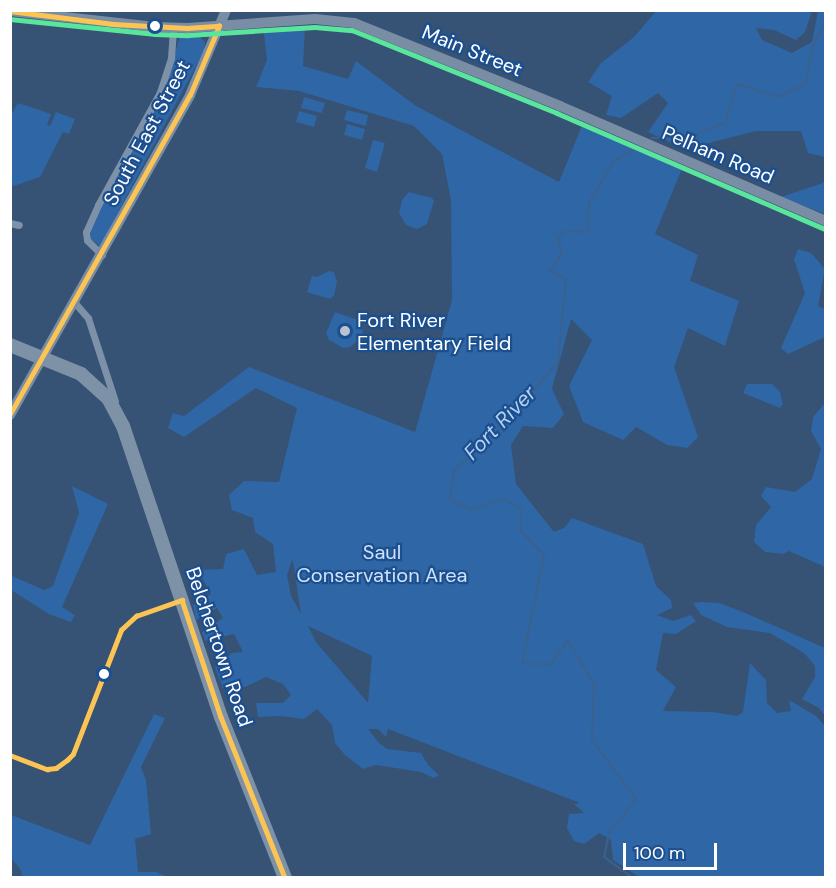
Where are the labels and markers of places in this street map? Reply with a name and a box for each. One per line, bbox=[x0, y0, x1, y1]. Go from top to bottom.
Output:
unlabelled marker bbox=[149, 20, 161, 32]
place label: Fort River Elementary Field bbox=[357, 308, 511, 355]
marker: Fort River Elementary Field bbox=[338, 324, 352, 338]
unlabelled marker bbox=[98, 668, 110, 680]

